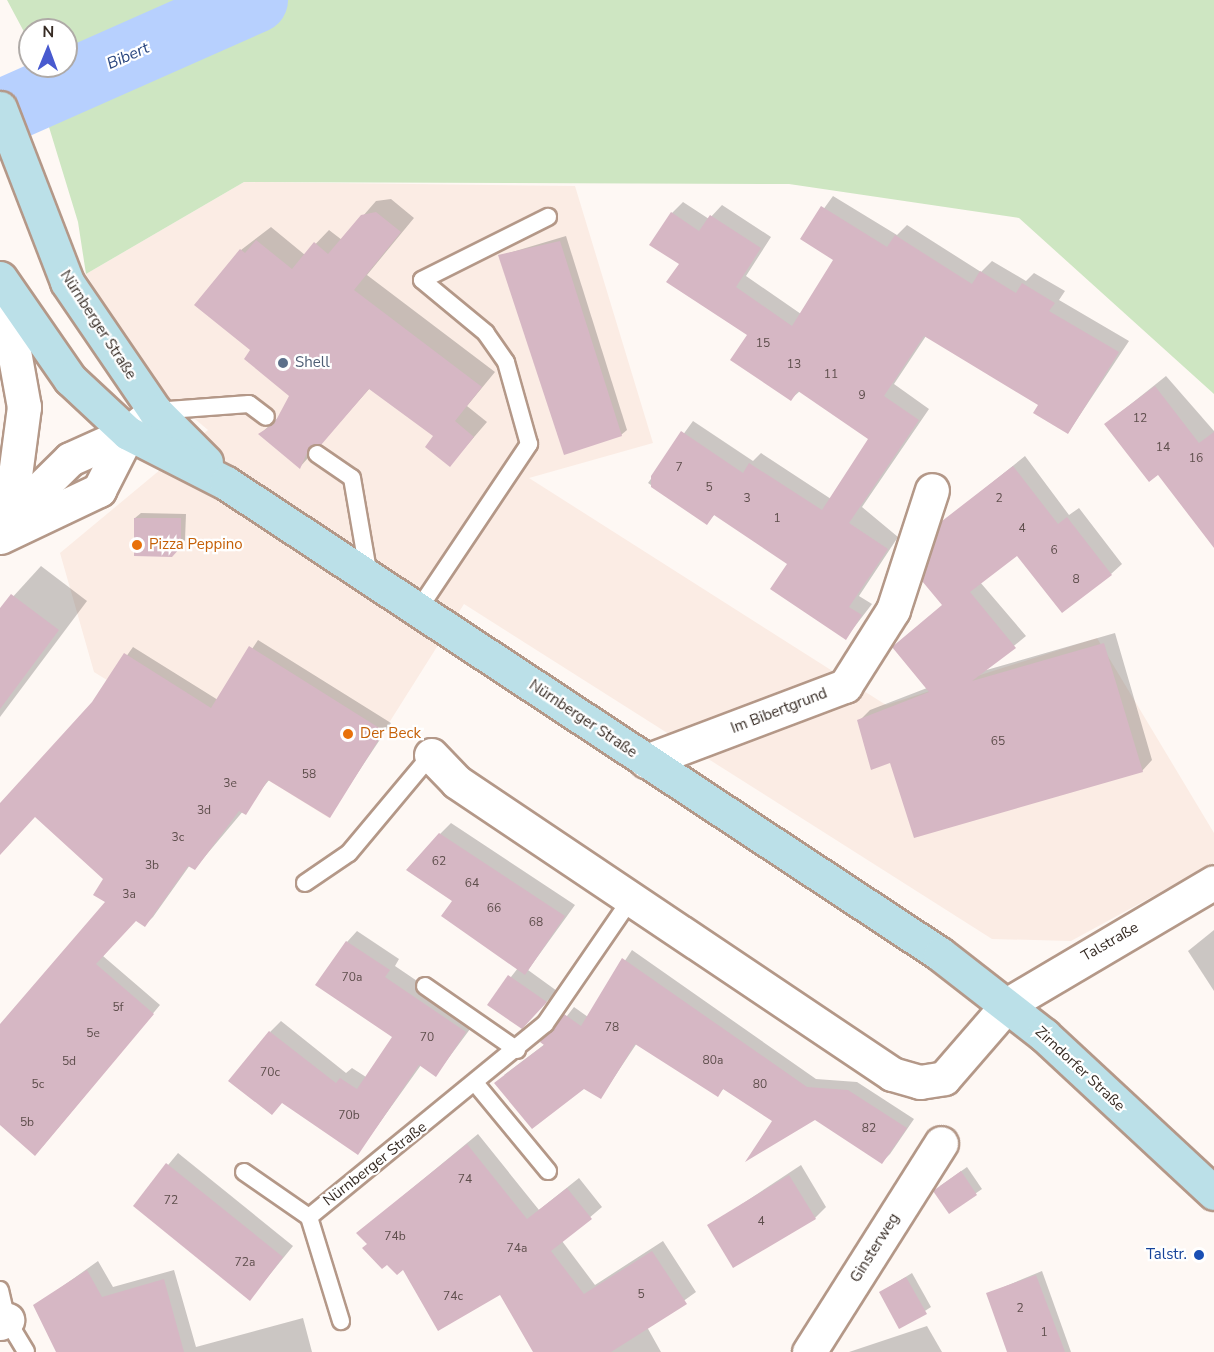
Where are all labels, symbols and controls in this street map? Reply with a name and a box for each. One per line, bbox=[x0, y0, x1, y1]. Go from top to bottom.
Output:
north arrow bbox=[18, 18, 78, 78]
text: N bbox=[42, 21, 54, 43]
water label: Bibert bbox=[104, 38, 152, 74]
street label: Nürnberger Straße bbox=[56, 267, 140, 383]
house number: 15 bbox=[756, 337, 770, 351]
place label: Shell bbox=[295, 354, 330, 372]
marker: Shell bbox=[276, 356, 290, 370]
house number: 13 bbox=[787, 358, 801, 372]
house number: 11 bbox=[824, 368, 838, 382]
house number: 9 bbox=[858, 389, 866, 403]
house number: 12 bbox=[1133, 412, 1147, 426]
house number: 14 bbox=[1156, 441, 1170, 455]
house number: 16 bbox=[1189, 452, 1203, 466]
house number: 7 bbox=[675, 461, 683, 475]
house number: 5 bbox=[705, 481, 713, 495]
house number: 3 bbox=[743, 492, 751, 506]
house number: 2 bbox=[995, 492, 1003, 506]
house number: 1 bbox=[773, 512, 781, 526]
house number: 4 bbox=[1018, 522, 1026, 536]
place label: Pizza Peppino bbox=[149, 536, 243, 554]
marker: Pizza Peppino bbox=[130, 538, 144, 552]
house number: 6 bbox=[1050, 544, 1058, 558]
house number: 8 bbox=[1072, 573, 1080, 587]
street label: Nürnberger Straße bbox=[526, 676, 640, 762]
street label: Im Bibertgrund bbox=[728, 684, 830, 738]
place label: Der Beck bbox=[360, 725, 421, 743]
marker: Der Beck bbox=[341, 727, 355, 741]
house number: 65 bbox=[991, 735, 1005, 749]
house number: 58 bbox=[302, 768, 316, 782]
house number: 3e bbox=[223, 777, 237, 791]
house number: 3d bbox=[197, 804, 211, 818]
house number: 3c bbox=[172, 831, 184, 845]
house number: 62 bbox=[432, 855, 446, 869]
house number: 3b bbox=[145, 859, 159, 873]
house number: 64 bbox=[465, 877, 479, 891]
house number: 3a bbox=[122, 888, 136, 902]
house number: 66 bbox=[487, 902, 501, 916]
house number: 68 bbox=[529, 916, 543, 930]
street label: Talstraße bbox=[1078, 918, 1142, 966]
house number: 70a bbox=[342, 971, 362, 985]
house number: 5f bbox=[112, 1001, 124, 1015]
house number: 78 bbox=[605, 1021, 619, 1035]
street label: Zirndorfer Straße bbox=[1031, 1023, 1129, 1115]
house number: 5e bbox=[86, 1027, 100, 1041]
house number: 70 bbox=[420, 1031, 434, 1045]
house number: 80a bbox=[703, 1054, 723, 1068]
house number: 5d bbox=[62, 1055, 76, 1069]
house number: 70c bbox=[260, 1066, 280, 1080]
house number: 5c bbox=[32, 1078, 44, 1092]
house number: 80 bbox=[753, 1078, 767, 1092]
house number: 70b bbox=[338, 1109, 360, 1123]
house number: 5b bbox=[20, 1116, 34, 1130]
street label: Nürnberger Straße bbox=[320, 1118, 430, 1210]
house number: 82 bbox=[862, 1122, 876, 1136]
house number: 74 bbox=[458, 1173, 472, 1187]
house number: 72 bbox=[164, 1194, 178, 1208]
street label: Ginsterweg bbox=[847, 1210, 903, 1286]
house number: 4 bbox=[757, 1215, 765, 1229]
house number: 74b bbox=[384, 1230, 406, 1244]
house number: 74a bbox=[507, 1242, 527, 1256]
place label: Talstr. bbox=[1146, 1246, 1187, 1264]
marker: Talstr. bbox=[1192, 1248, 1206, 1262]
house number: 72a bbox=[235, 1256, 255, 1270]
house number: 5 bbox=[637, 1288, 645, 1302]
house number: 74c bbox=[443, 1290, 463, 1304]
house number: 2 bbox=[1016, 1302, 1024, 1316]
house number: 1 bbox=[1040, 1326, 1048, 1340]

